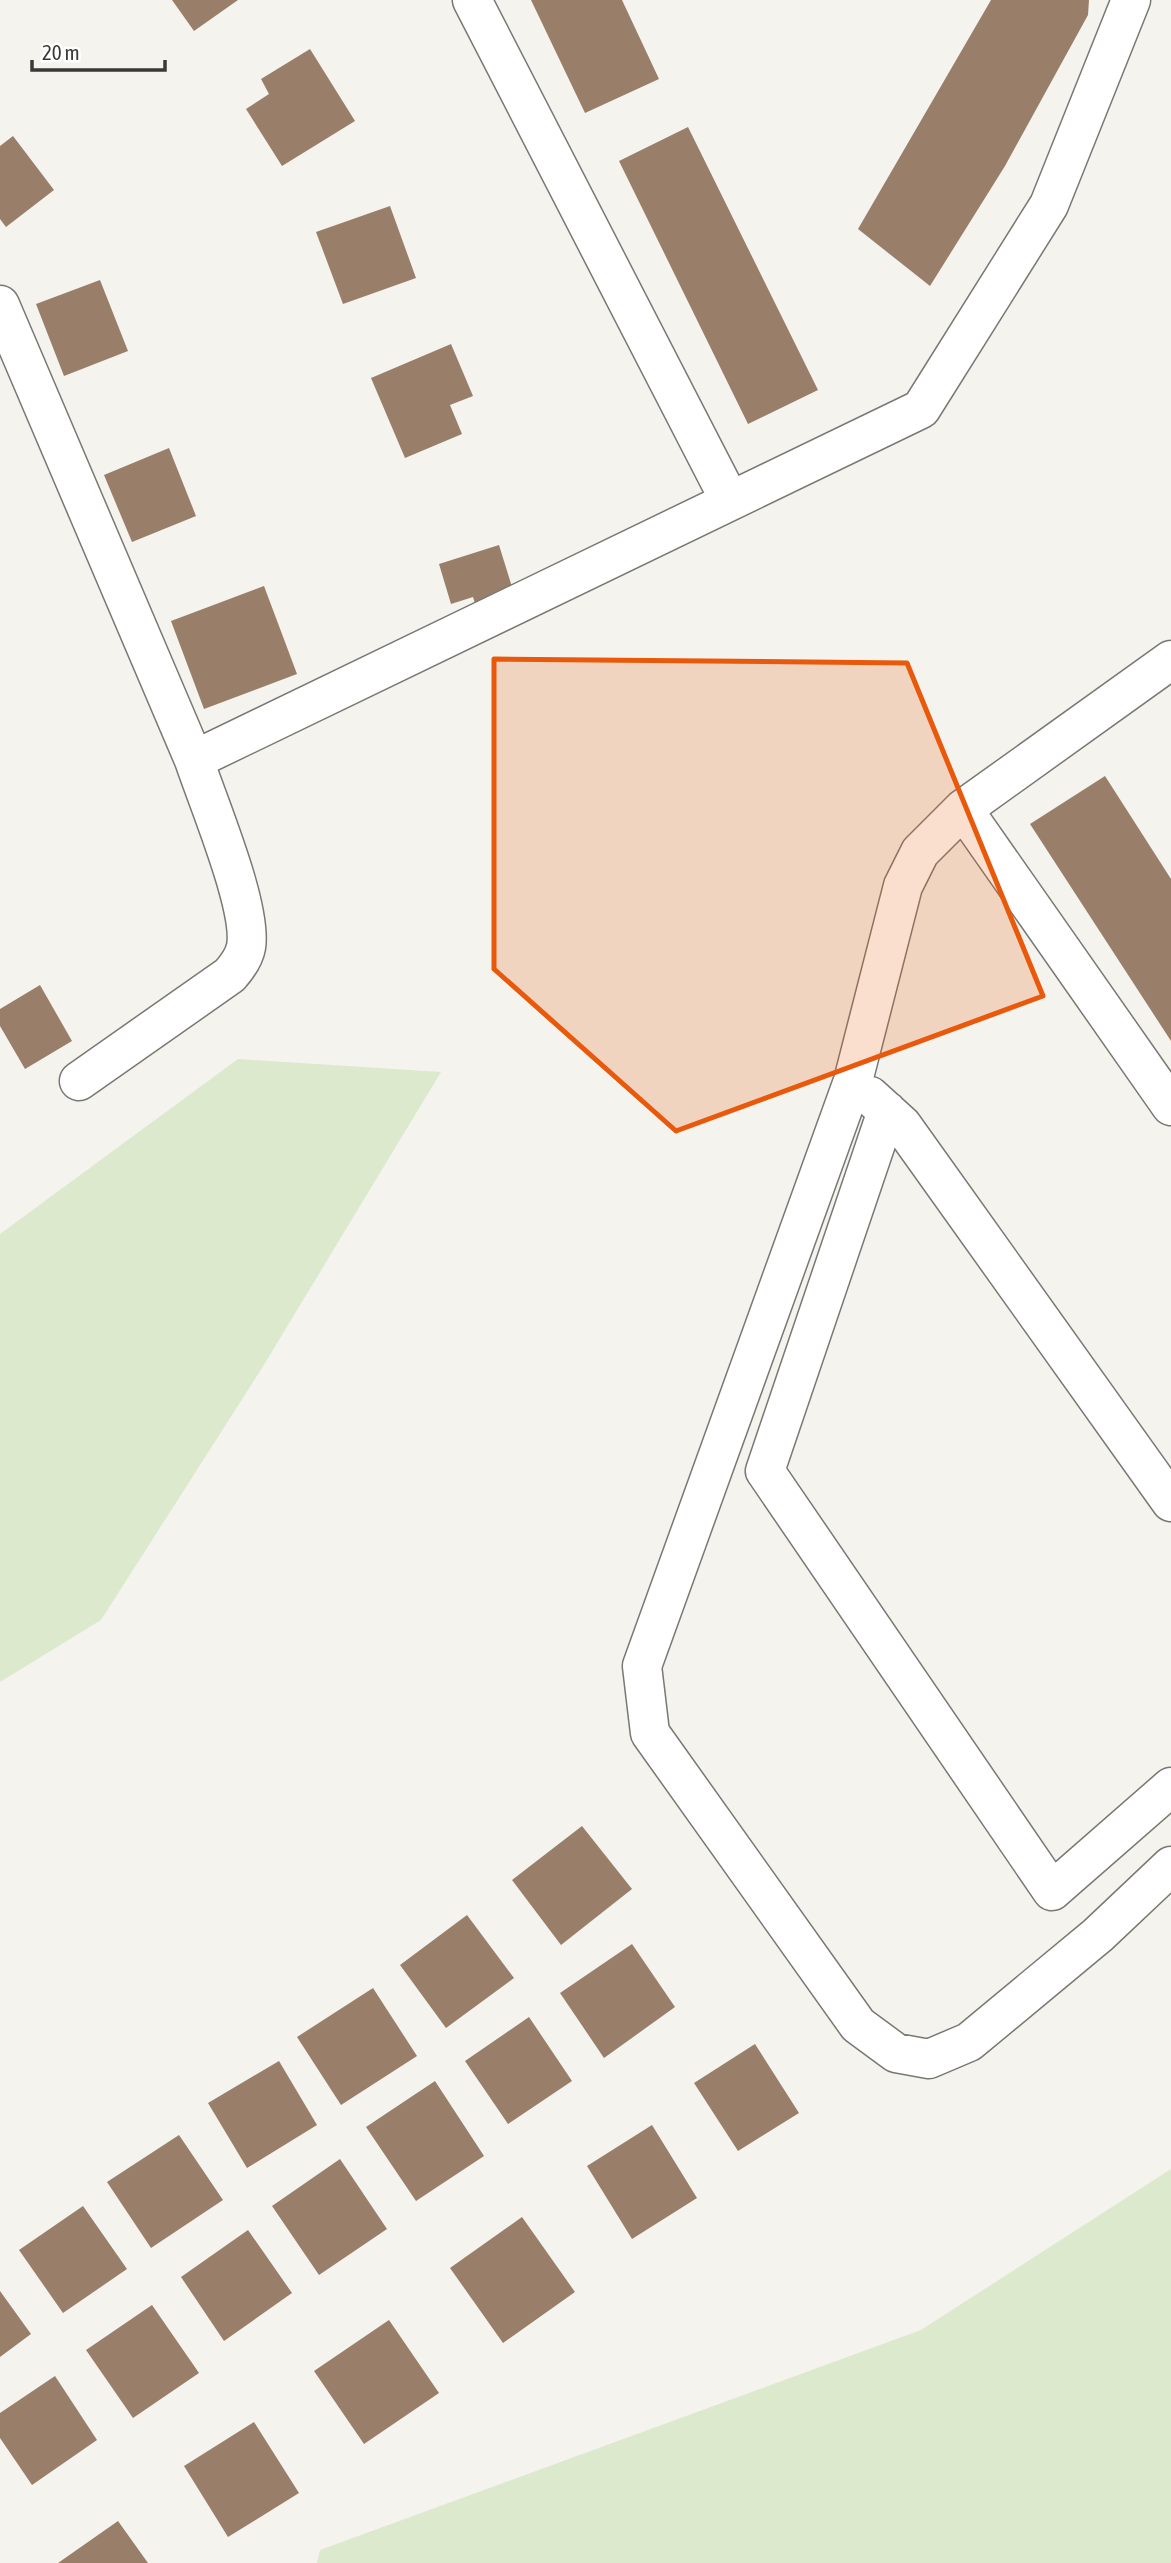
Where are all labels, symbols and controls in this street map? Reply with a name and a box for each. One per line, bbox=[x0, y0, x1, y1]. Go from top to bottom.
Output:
scale bar bbox=[32, 28, 164, 72]
text: 20 m bbox=[42, 40, 80, 64]

